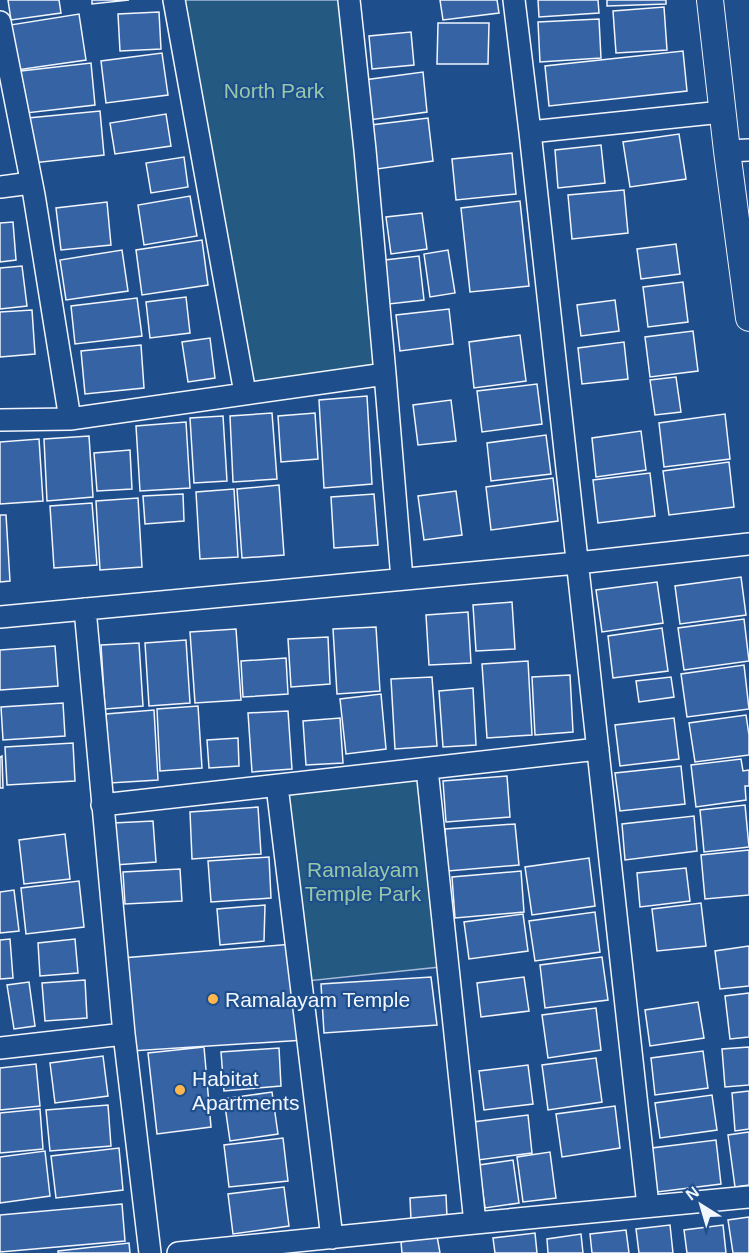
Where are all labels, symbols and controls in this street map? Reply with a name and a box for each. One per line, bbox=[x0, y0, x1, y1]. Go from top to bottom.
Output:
park label: North Park bbox=[224, 79, 325, 102]
park label: Ramalayam Temple Park bbox=[305, 858, 422, 905]
place label: Ramalayam Temple bbox=[225, 988, 410, 1011]
marker: Ramalayam Temple bbox=[206, 992, 220, 1006]
place label: Habitat Apartments bbox=[192, 1067, 299, 1114]
marker: Habitat Apartments bbox=[173, 1083, 187, 1097]
north arrow bbox=[671, 1175, 731, 1235]
text: N bbox=[683, 1183, 702, 1204]

